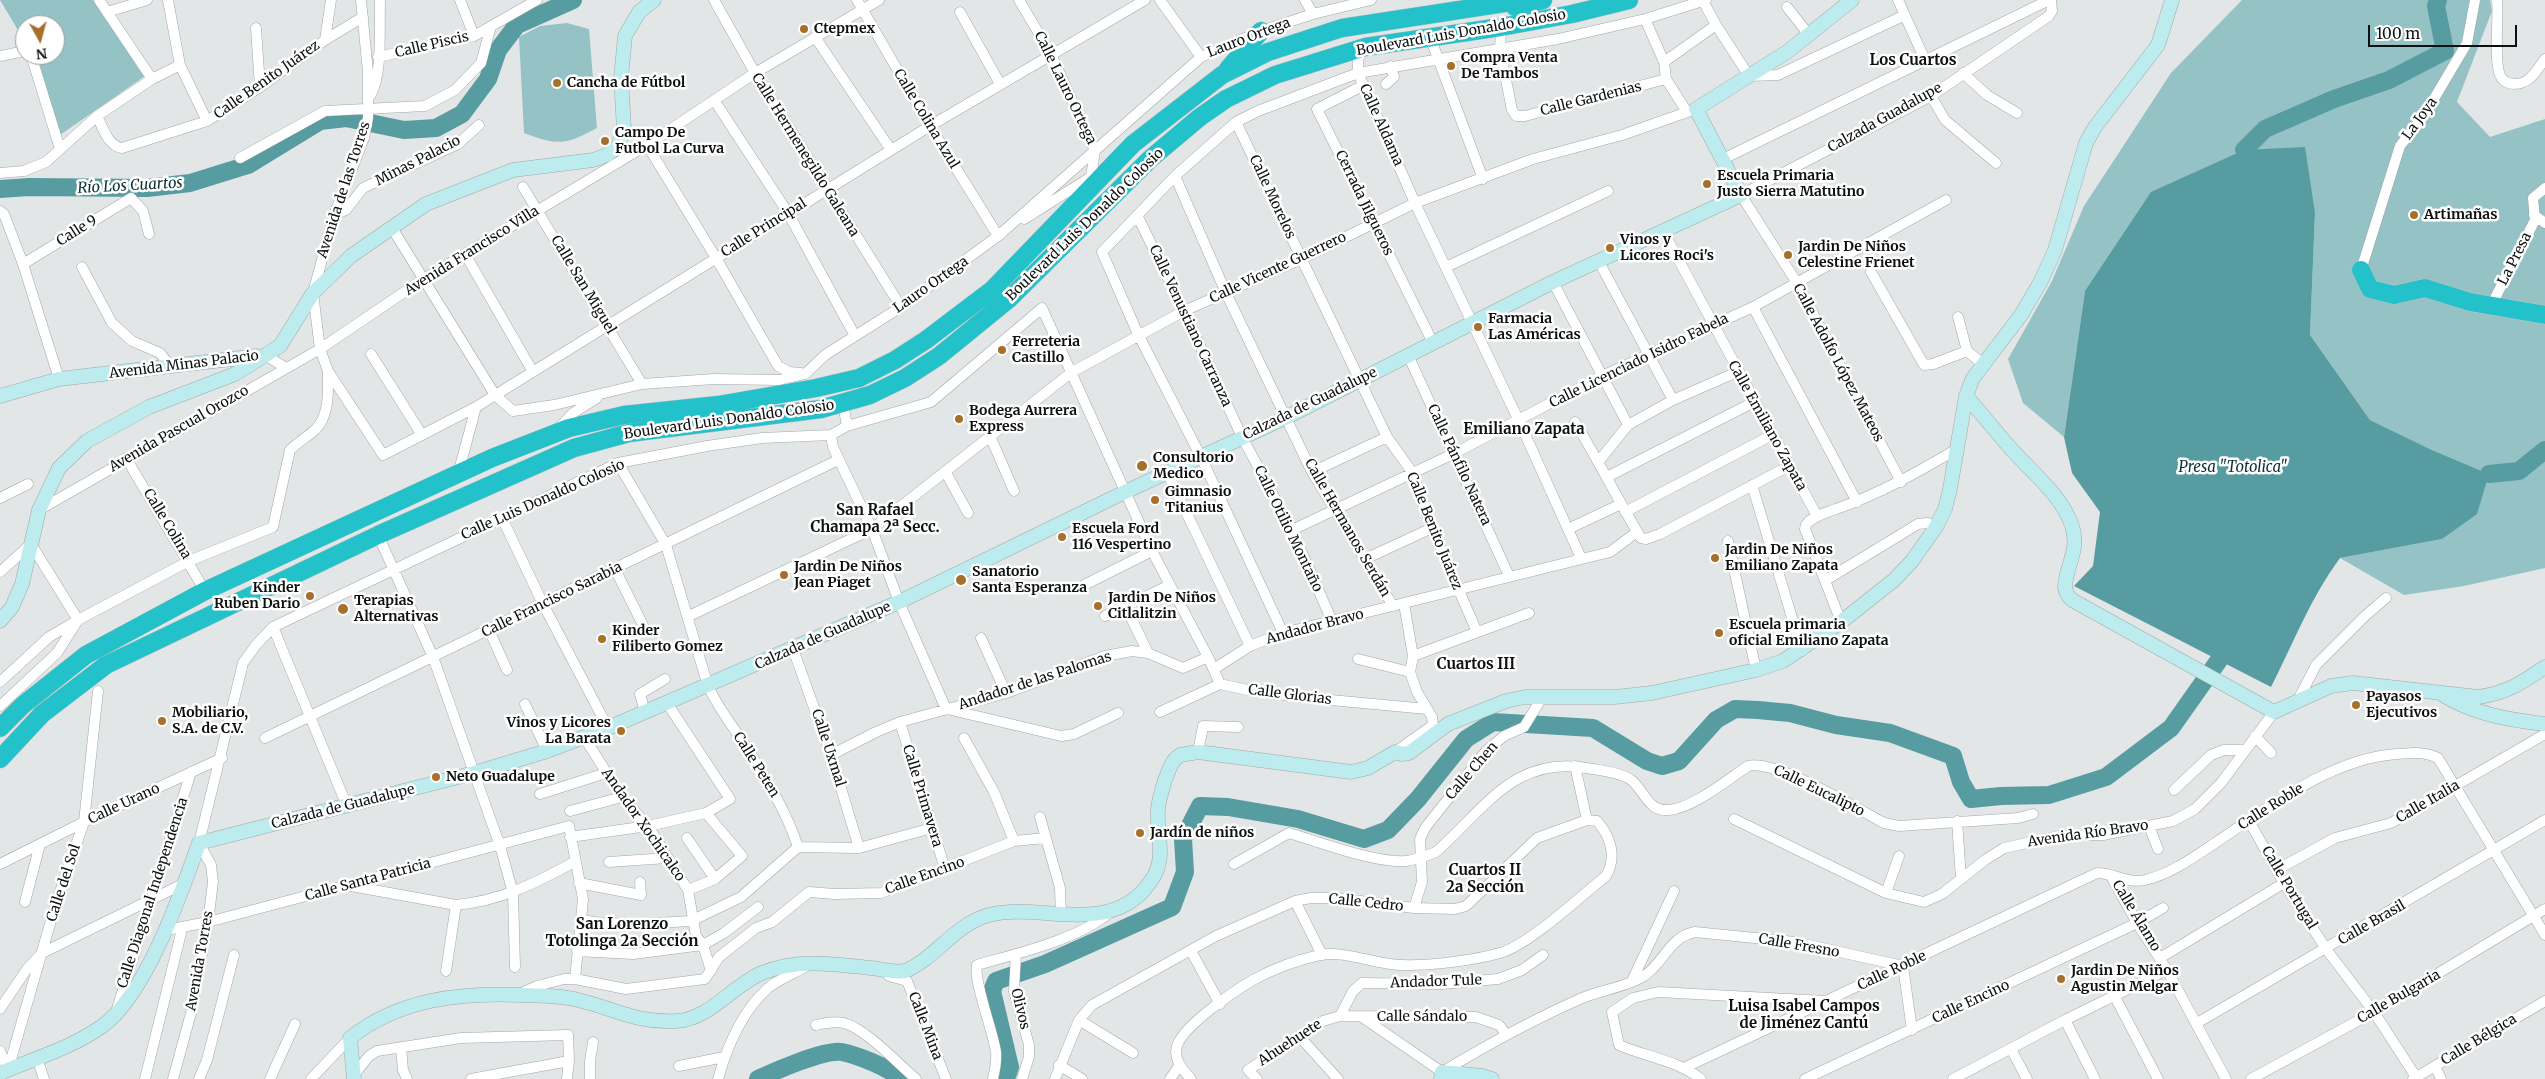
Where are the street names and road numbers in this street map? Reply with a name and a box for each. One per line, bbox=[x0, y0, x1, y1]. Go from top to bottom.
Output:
street label: Boulevard Luis Donaldo Colosio bbox=[1355, 6, 1567, 60]
street label: Lauro Ortega bbox=[1205, 14, 1293, 62]
street label: Calle Piscis bbox=[394, 28, 470, 62]
street label: Calle Lauro Ortega bbox=[1030, 29, 1100, 147]
street label: Calle Benito Juárez bbox=[211, 37, 323, 123]
street label: Calle Colina Azul bbox=[890, 66, 962, 172]
street label: Calle Hermenegildo Galeana bbox=[748, 70, 862, 240]
street label: Calle Gardenias bbox=[1539, 78, 1643, 120]
street label: Calzada Guadalupe bbox=[1825, 80, 1945, 156]
street label: Calle Aldama bbox=[1355, 81, 1407, 169]
street label: La Joya bbox=[2399, 95, 2441, 143]
street label: Avenida de las Torres bbox=[314, 120, 374, 260]
street label: Minas Palacio bbox=[373, 132, 463, 190]
street label: Boulevard Luis Donaldo Colosio bbox=[1003, 145, 1167, 305]
street label: Cerrada Jilgueros bbox=[1331, 148, 1397, 258]
street label: Calle Morelos bbox=[1245, 152, 1299, 242]
street label: Calle Principal bbox=[718, 195, 810, 261]
street label: Avenida Francisco Villa bbox=[402, 203, 542, 299]
street label: Calle 9 bbox=[54, 212, 100, 250]
street label: Calle Vicente Guerrero bbox=[1207, 229, 1349, 307]
street label: La Presa bbox=[2495, 230, 2535, 288]
street label: Calle San Miguel bbox=[547, 233, 619, 337]
street label: Calle Venustiano Carranza bbox=[1145, 243, 1235, 409]
street label: Lauro Ortega bbox=[890, 253, 972, 317]
street label: Calle Adolfo López Mateos bbox=[1789, 281, 1887, 445]
street label: Calle Licenciado Isidro Fabela bbox=[1547, 310, 1731, 412]
street label: Avenida Minas Palacio bbox=[108, 347, 260, 383]
street label: Calle Emiliano Zapata bbox=[1724, 358, 1810, 494]
street label: Calzada de Guadalupe bbox=[1240, 364, 1380, 444]
street label: Avenida Pascual Orozco bbox=[106, 382, 252, 476]
street label: Boulevard Luis Donaldo Colosio bbox=[623, 397, 835, 443]
street label: Calle Pánfilo Natera bbox=[1424, 402, 1494, 528]
street label: Calle Luis Donaldo Colosio bbox=[459, 456, 627, 544]
street label: Calle Hermanos Serdán bbox=[1301, 456, 1393, 600]
street label: Calle Otilio Montaño bbox=[1250, 463, 1326, 595]
street label: Calle Benito Juárez bbox=[1403, 470, 1465, 592]
street label: Calle Colina bbox=[139, 486, 195, 562]
street label: Calle Francisco Sarabia bbox=[479, 559, 625, 641]
street label: Calzada de Guadalupe bbox=[752, 598, 894, 674]
street label: Andador Bravo bbox=[1264, 606, 1366, 648]
street label: Andador de las Palomas bbox=[956, 648, 1114, 714]
street label: Calle Glorias bbox=[1247, 682, 1333, 708]
street label: Calle Uxmal bbox=[808, 707, 848, 789]
street label: Calle Peten bbox=[729, 729, 783, 801]
street label: Calle Chen bbox=[1442, 739, 1502, 803]
street label: Calle Primavera bbox=[898, 743, 946, 849]
street label: Calle Eucalipto bbox=[1771, 762, 1867, 820]
street label: Andador Xochicalco bbox=[598, 765, 688, 885]
street label: Calle Italia bbox=[2393, 777, 2463, 827]
street label: Calle Urano bbox=[85, 780, 163, 828]
street label: Calle Roble bbox=[2235, 780, 2307, 834]
street label: Calzada de Guadalupe bbox=[270, 781, 416, 833]
street label: Calle Diagonal Independencia bbox=[114, 796, 192, 990]
street label: Avenida Río Bravo bbox=[2027, 817, 2149, 851]
street label: Calle del Sol bbox=[44, 842, 84, 924]
street label: Calle Portugal bbox=[2258, 843, 2320, 933]
street label: Calle Encino bbox=[883, 854, 967, 898]
street label: Calle Santa Patricia bbox=[303, 855, 433, 905]
street label: Calle Álamo bbox=[2108, 877, 2164, 955]
street label: Calle Cedro bbox=[1328, 891, 1404, 915]
street label: Calle Brasil bbox=[2335, 897, 2409, 949]
street label: Avenida Torres bbox=[183, 910, 217, 1012]
street label: Calle Fresno bbox=[1757, 931, 1841, 961]
street label: Calle Roble bbox=[1855, 948, 1929, 994]
street label: Calle Bulgaria bbox=[2355, 967, 2443, 1027]
street label: Andador Tule bbox=[1390, 972, 1482, 992]
street label: Calle Encino bbox=[1930, 977, 2012, 1027]
street label: Olivos bbox=[1007, 987, 1033, 1031]
street label: Calle Mina bbox=[904, 990, 946, 1062]
street label: Calle Sándalo bbox=[1377, 1009, 1467, 1025]
street label: Calle Bélgica bbox=[2438, 1011, 2520, 1069]
street label: Ahuehuete bbox=[1255, 1016, 1325, 1070]

